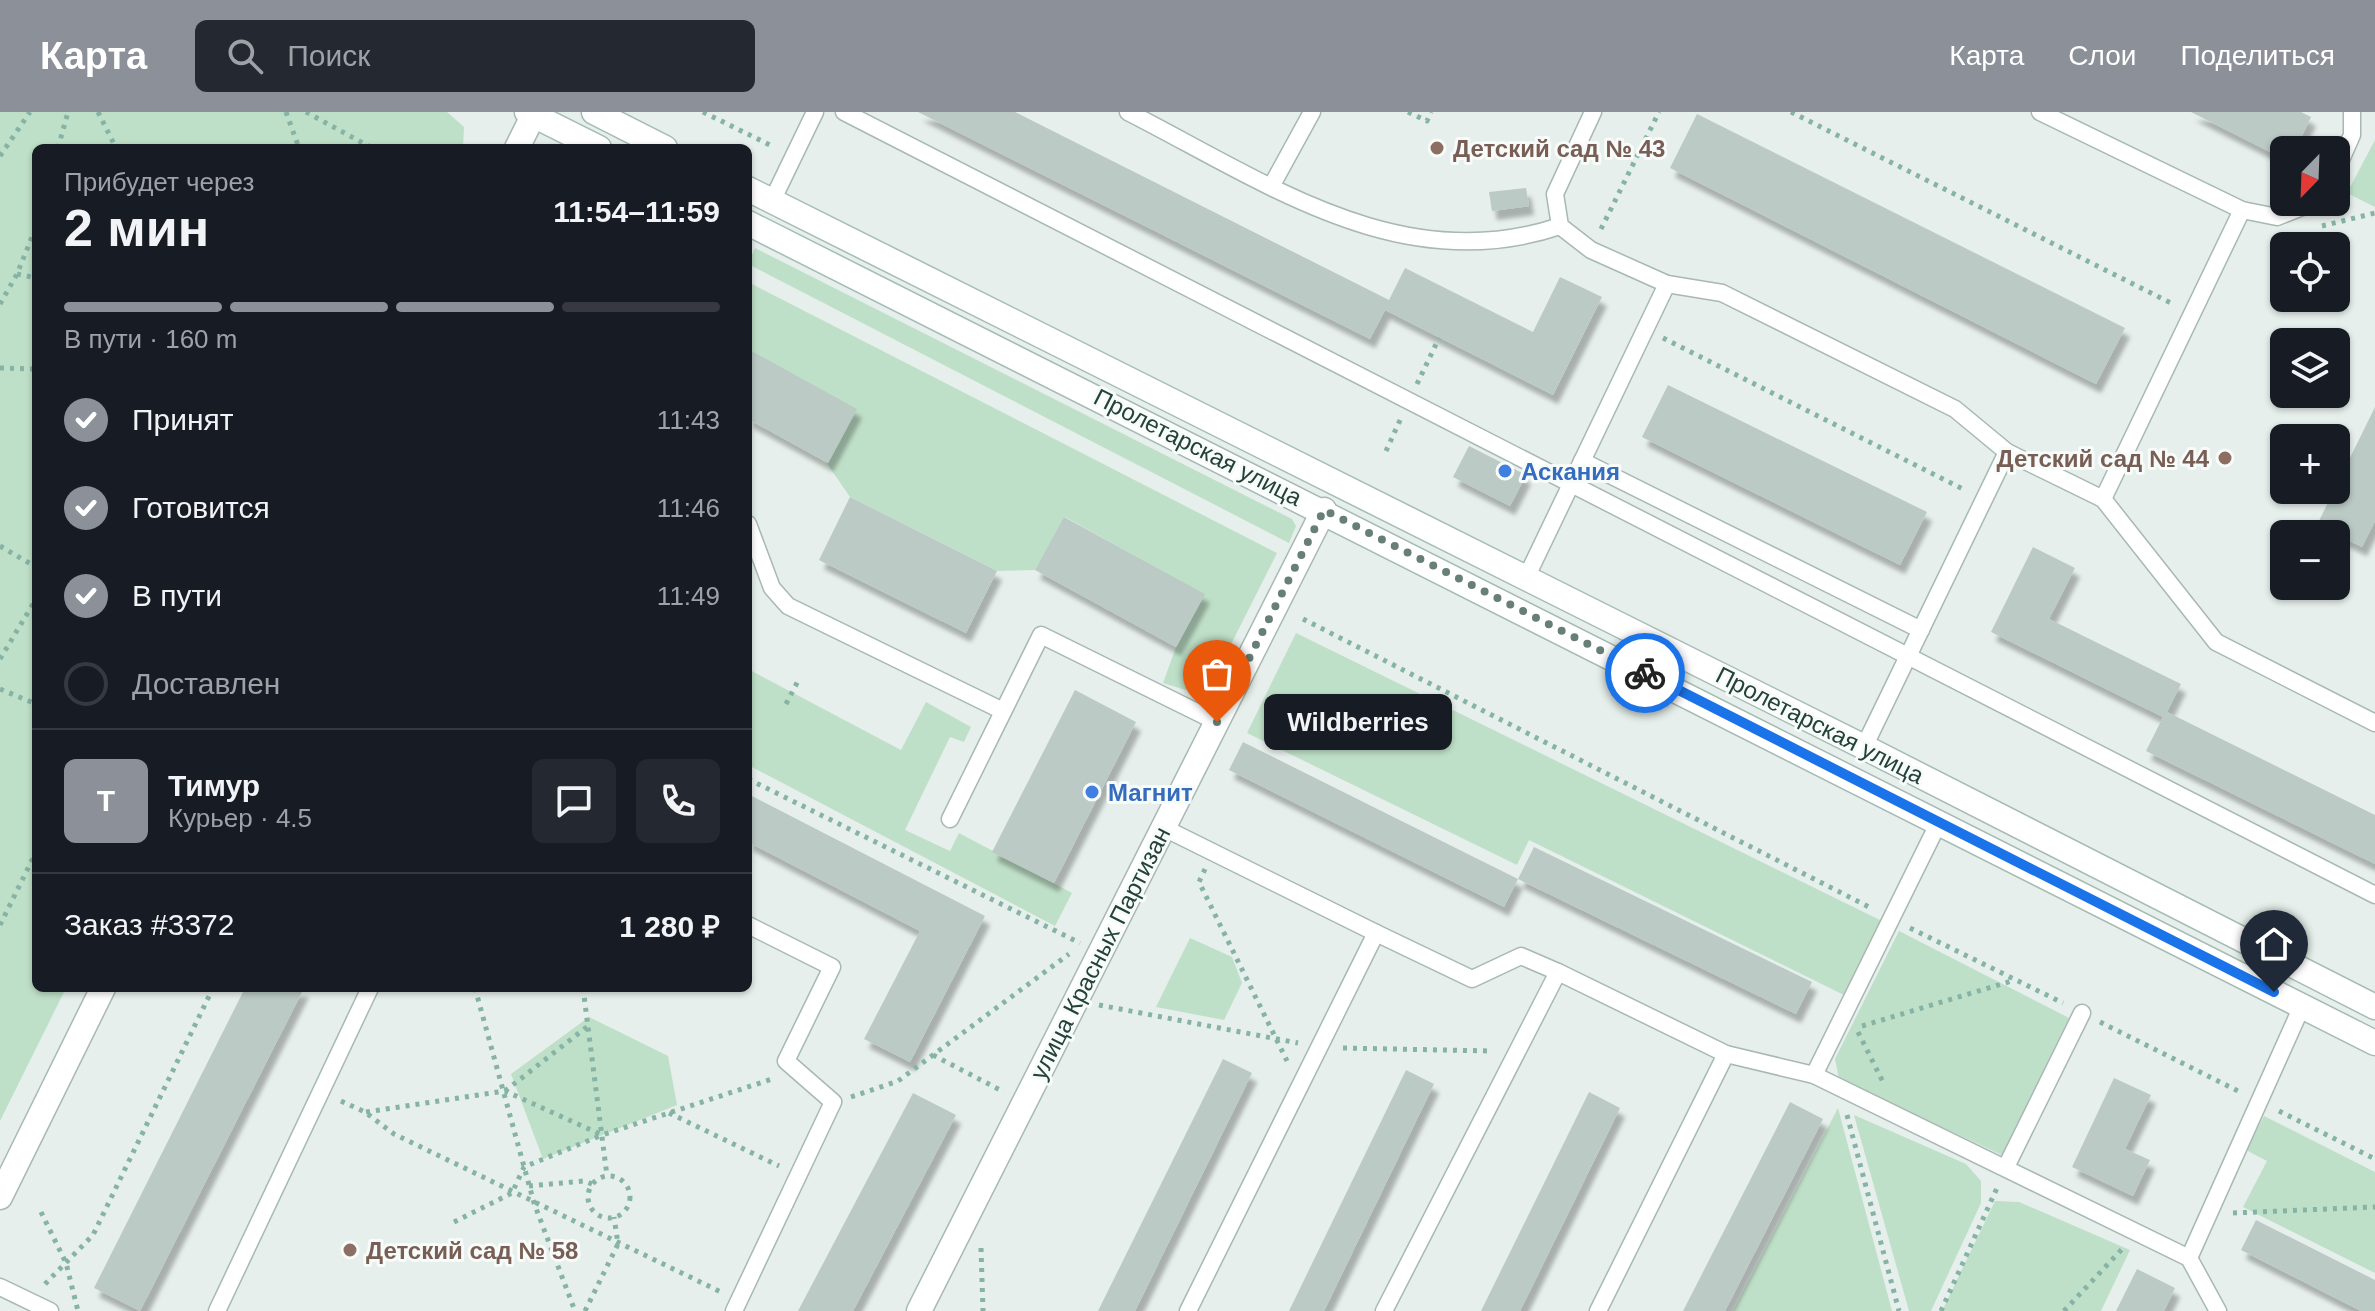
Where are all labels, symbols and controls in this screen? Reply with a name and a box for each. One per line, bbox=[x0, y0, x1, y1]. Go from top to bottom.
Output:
search box bbox=[195, 20, 755, 92]
icon: search bbox=[223, 34, 267, 78]
text: Карта bbox=[40, 35, 147, 77]
text: Поиск bbox=[287, 39, 370, 72]
text: Карта bbox=[1949, 40, 2024, 71]
text: Слои bbox=[2068, 40, 2136, 71]
text: Поделиться bbox=[2180, 40, 2335, 71]
place label: Детский сад № 43 bbox=[1453, 135, 1665, 162]
north arrow bbox=[2270, 136, 2350, 216]
map controls bbox=[2270, 136, 2350, 600]
marker: Детский сад № 43 bbox=[1428, 139, 1446, 157]
text: Прибудет через bbox=[64, 167, 254, 197]
text: 11:54–11:59 bbox=[553, 195, 720, 228]
text: 2 мин bbox=[64, 199, 209, 257]
button: locate bbox=[2270, 232, 2350, 312]
text: В пути · 160 m bbox=[64, 324, 237, 354]
button: layers bbox=[2270, 328, 2350, 408]
street label: Пролетарская улица bbox=[1090, 383, 1307, 511]
icon: check bbox=[64, 398, 108, 442]
text: Принят bbox=[132, 403, 234, 436]
text: 11:43 bbox=[657, 405, 720, 435]
button: + bbox=[2270, 424, 2350, 504]
place label: Детский сад № 44 bbox=[1997, 445, 2210, 472]
marker: Детский сад № 44 bbox=[2216, 449, 2234, 467]
place label: Аскания bbox=[1521, 458, 1620, 485]
marker: Аскания bbox=[1496, 462, 1514, 480]
icon: check bbox=[64, 486, 108, 530]
text: Готовится bbox=[132, 491, 270, 524]
text: 11:46 bbox=[657, 493, 720, 523]
button: − bbox=[2270, 520, 2350, 600]
icon: check bbox=[64, 574, 108, 618]
text: В пути bbox=[132, 579, 222, 612]
text: 11:49 bbox=[657, 581, 720, 611]
courier bbox=[1605, 633, 1685, 713]
pin bbox=[1183, 640, 1251, 722]
icon: bike bbox=[1623, 651, 1667, 695]
icon: bag bbox=[1195, 652, 1239, 696]
street label: Пролетарская улица bbox=[1712, 661, 1929, 789]
text: Доставлен bbox=[132, 667, 280, 700]
callout: Wildberries bbox=[1265, 694, 1453, 750]
text: Wildberries bbox=[1287, 707, 1429, 737]
button: chat bbox=[532, 759, 616, 843]
button: phone bbox=[636, 759, 720, 843]
text: Тимур bbox=[168, 769, 260, 802]
place label: Магнит bbox=[1108, 779, 1193, 806]
marker: Магнит bbox=[1083, 783, 1101, 801]
text: Т bbox=[97, 784, 115, 817]
text: Курьер · 4.5 bbox=[168, 803, 312, 833]
street label: улица Красных Партизан bbox=[1024, 822, 1176, 1084]
text: Заказ #3372 bbox=[64, 908, 234, 941]
text: 1 280 ₽ bbox=[619, 910, 720, 943]
pin bbox=[2240, 910, 2308, 992]
icon: home bbox=[2252, 922, 2296, 966]
place label: Детский сад № 58 bbox=[366, 1237, 578, 1264]
marker: Детский сад № 58 bbox=[341, 1241, 359, 1259]

